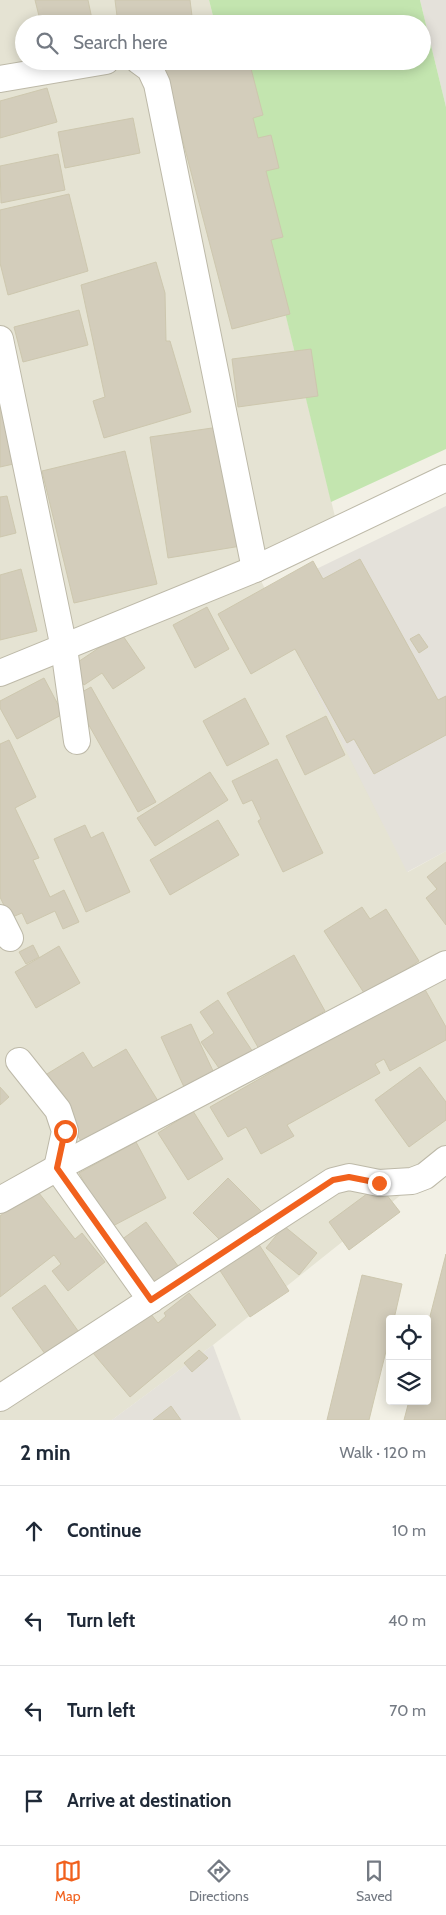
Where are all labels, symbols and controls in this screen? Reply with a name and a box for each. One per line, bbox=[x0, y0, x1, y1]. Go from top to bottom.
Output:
search box bbox=[15, 15, 431, 70]
icon: search bbox=[33, 29, 61, 57]
text: Search here bbox=[73, 31, 167, 54]
route start bbox=[54, 1120, 77, 1143]
route end bbox=[368, 1172, 391, 1195]
map controls bbox=[386, 1315, 431, 1405]
button: locate bbox=[386, 1315, 431, 1360]
button: layers bbox=[386, 1360, 431, 1405]
text: 2 min bbox=[20, 1440, 71, 1465]
text: Walk · 120 m bbox=[339, 1443, 426, 1462]
icon: ahead bbox=[20, 1517, 48, 1545]
text: Continue bbox=[67, 1519, 141, 1542]
text: 10 m bbox=[392, 1521, 426, 1540]
icon: left bbox=[20, 1607, 48, 1635]
text: Turn left bbox=[67, 1609, 135, 1632]
text: 40 m bbox=[388, 1611, 426, 1630]
icon: left bbox=[20, 1697, 48, 1725]
text: Turn left bbox=[67, 1699, 135, 1722]
text: 70 m bbox=[389, 1701, 426, 1720]
icon: arrive bbox=[20, 1787, 48, 1815]
text: Arrive at destination bbox=[67, 1789, 231, 1812]
tab: Map bbox=[54, 1857, 82, 1905]
tab: Directions bbox=[189, 1857, 249, 1905]
tab: Saved bbox=[356, 1857, 392, 1905]

